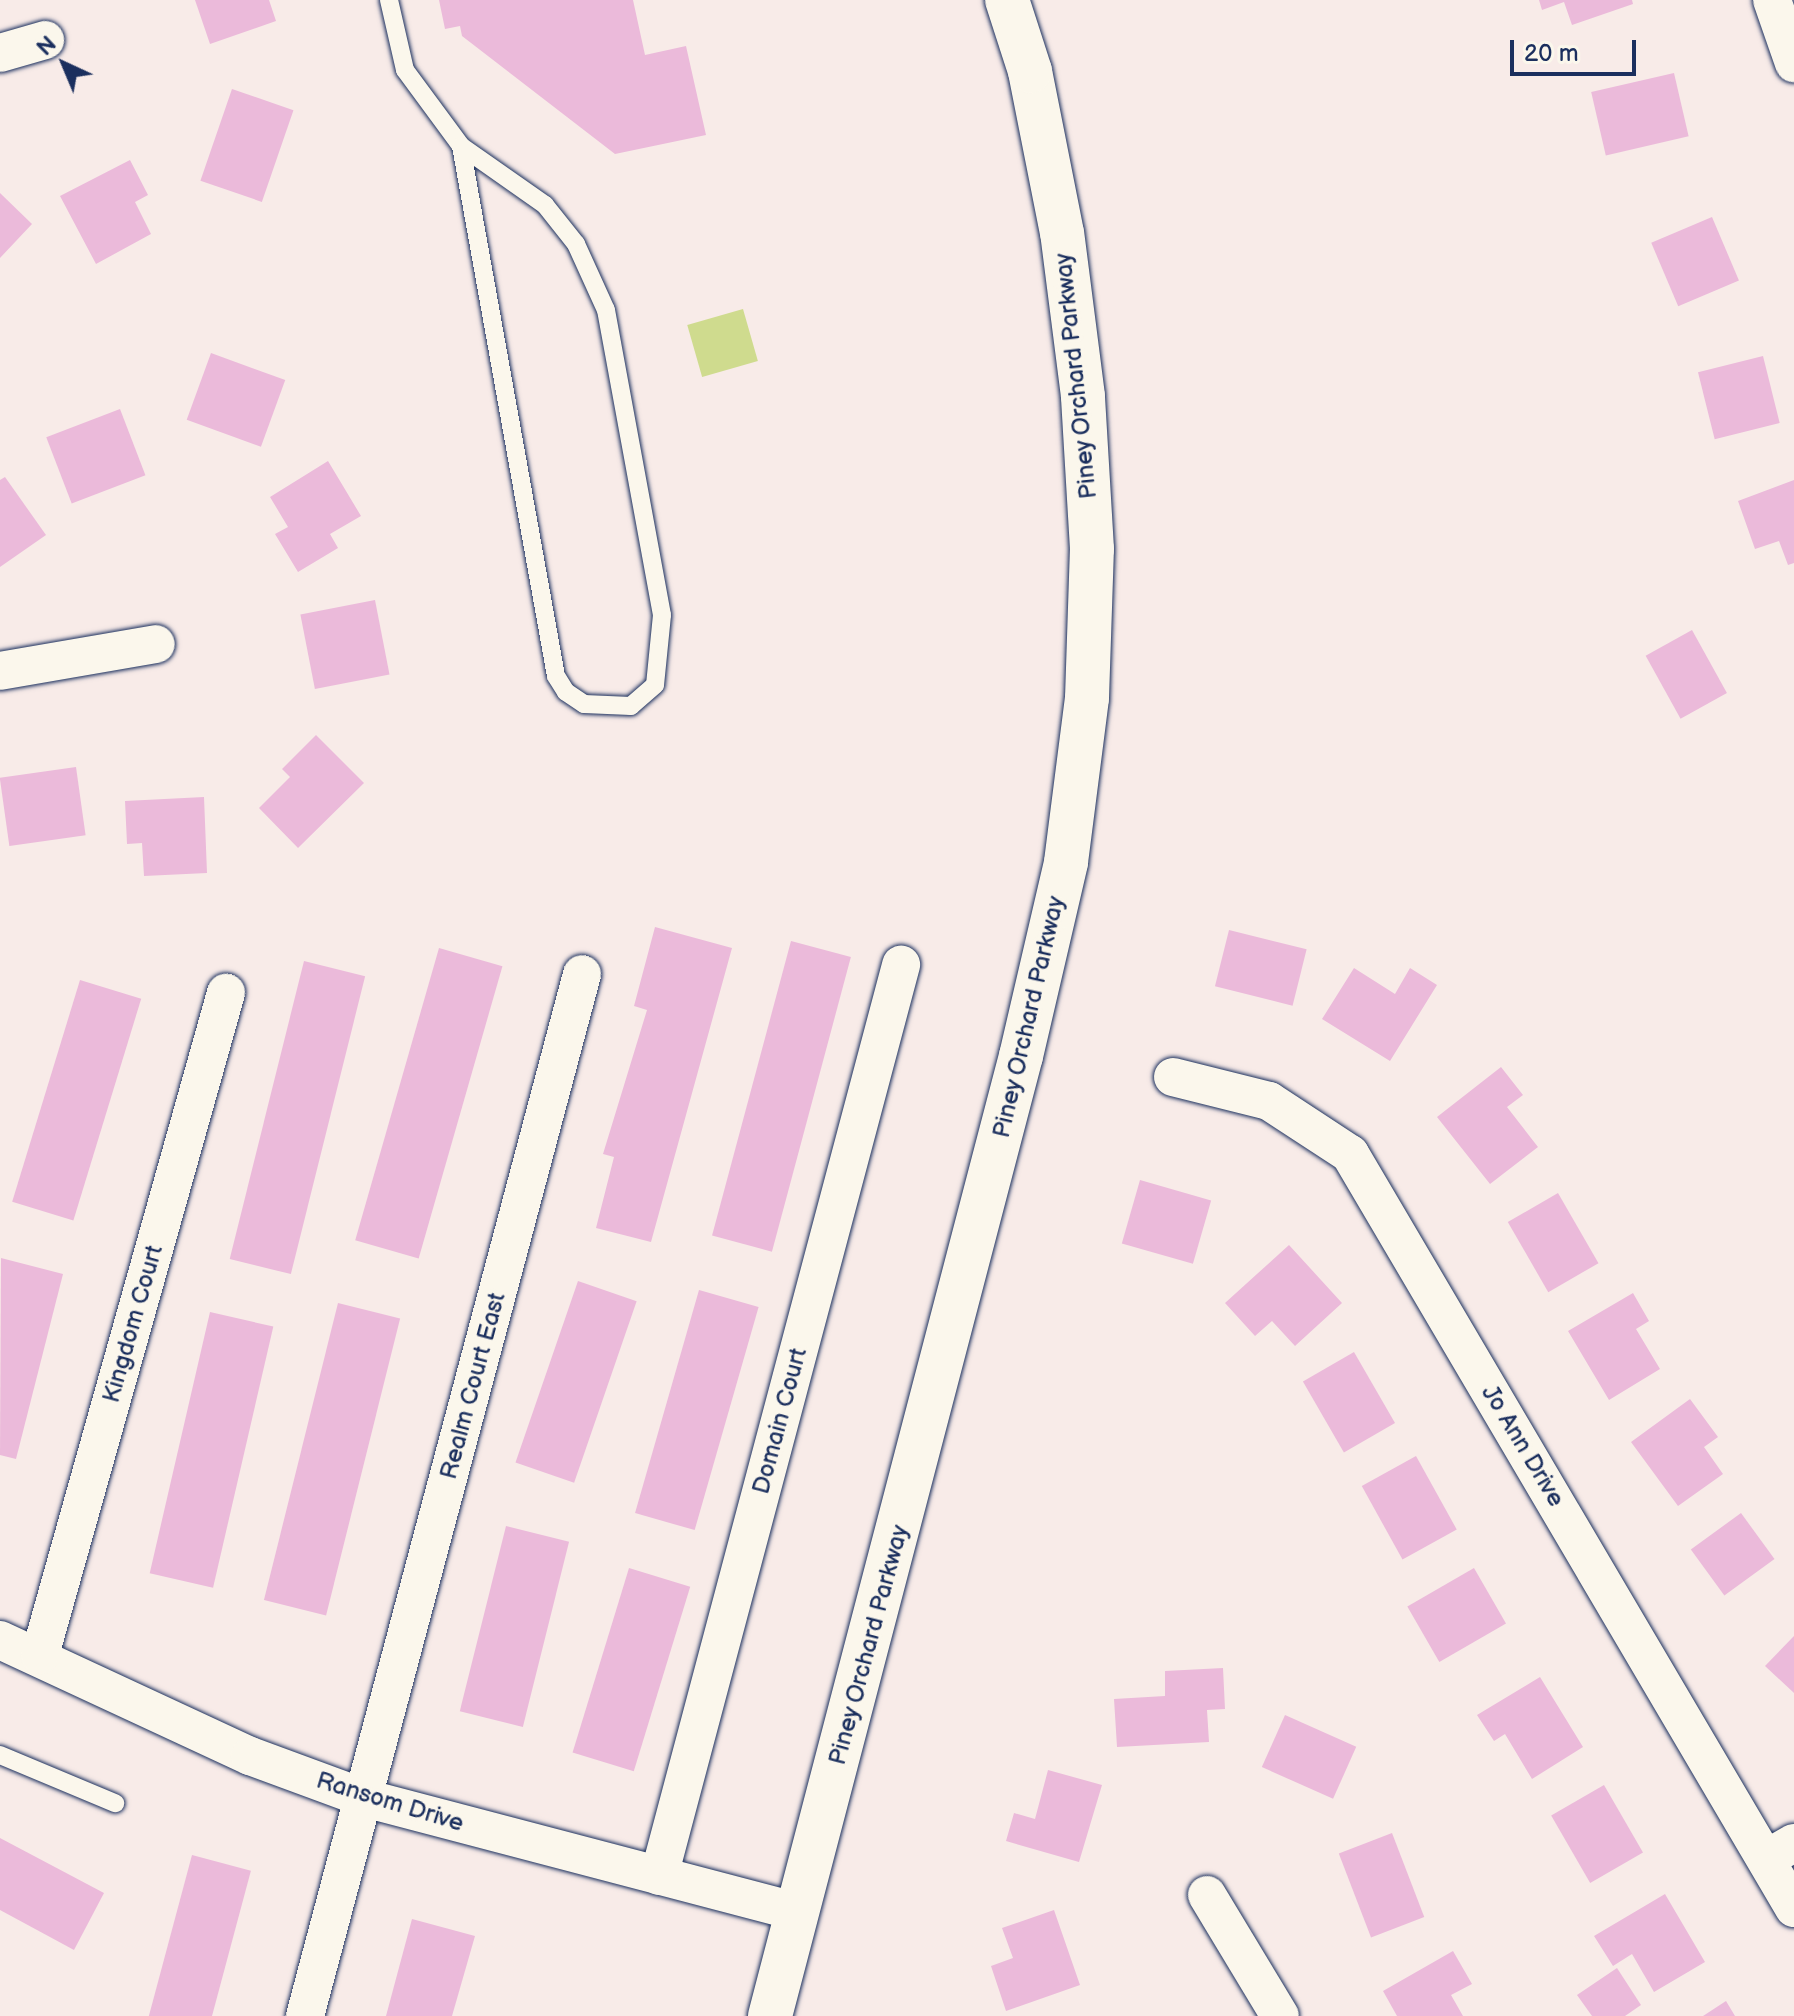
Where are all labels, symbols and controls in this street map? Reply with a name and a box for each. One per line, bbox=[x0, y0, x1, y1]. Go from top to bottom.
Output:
north arrow bbox=[24, 24, 104, 104]
scale bar bbox=[1514, 24, 1640, 74]
text: N bbox=[32, 31, 62, 62]
text: 20 m bbox=[1524, 39, 1579, 68]
street label: Piney Orchard Parkway bbox=[1049, 251, 1103, 501]
street label: Piney Orchard Parkway bbox=[987, 893, 1071, 1141]
street label: Kingdom Court bbox=[97, 1242, 169, 1406]
street label: Realm Court East bbox=[434, 1290, 512, 1482]
street label: Domain Court bbox=[747, 1345, 813, 1497]
street label: Jo Ann Drive bbox=[1475, 1380, 1571, 1512]
street label: Piney Orchard Parkway bbox=[823, 1521, 915, 1769]
street label: Ransom Drive bbox=[313, 1766, 467, 1838]

